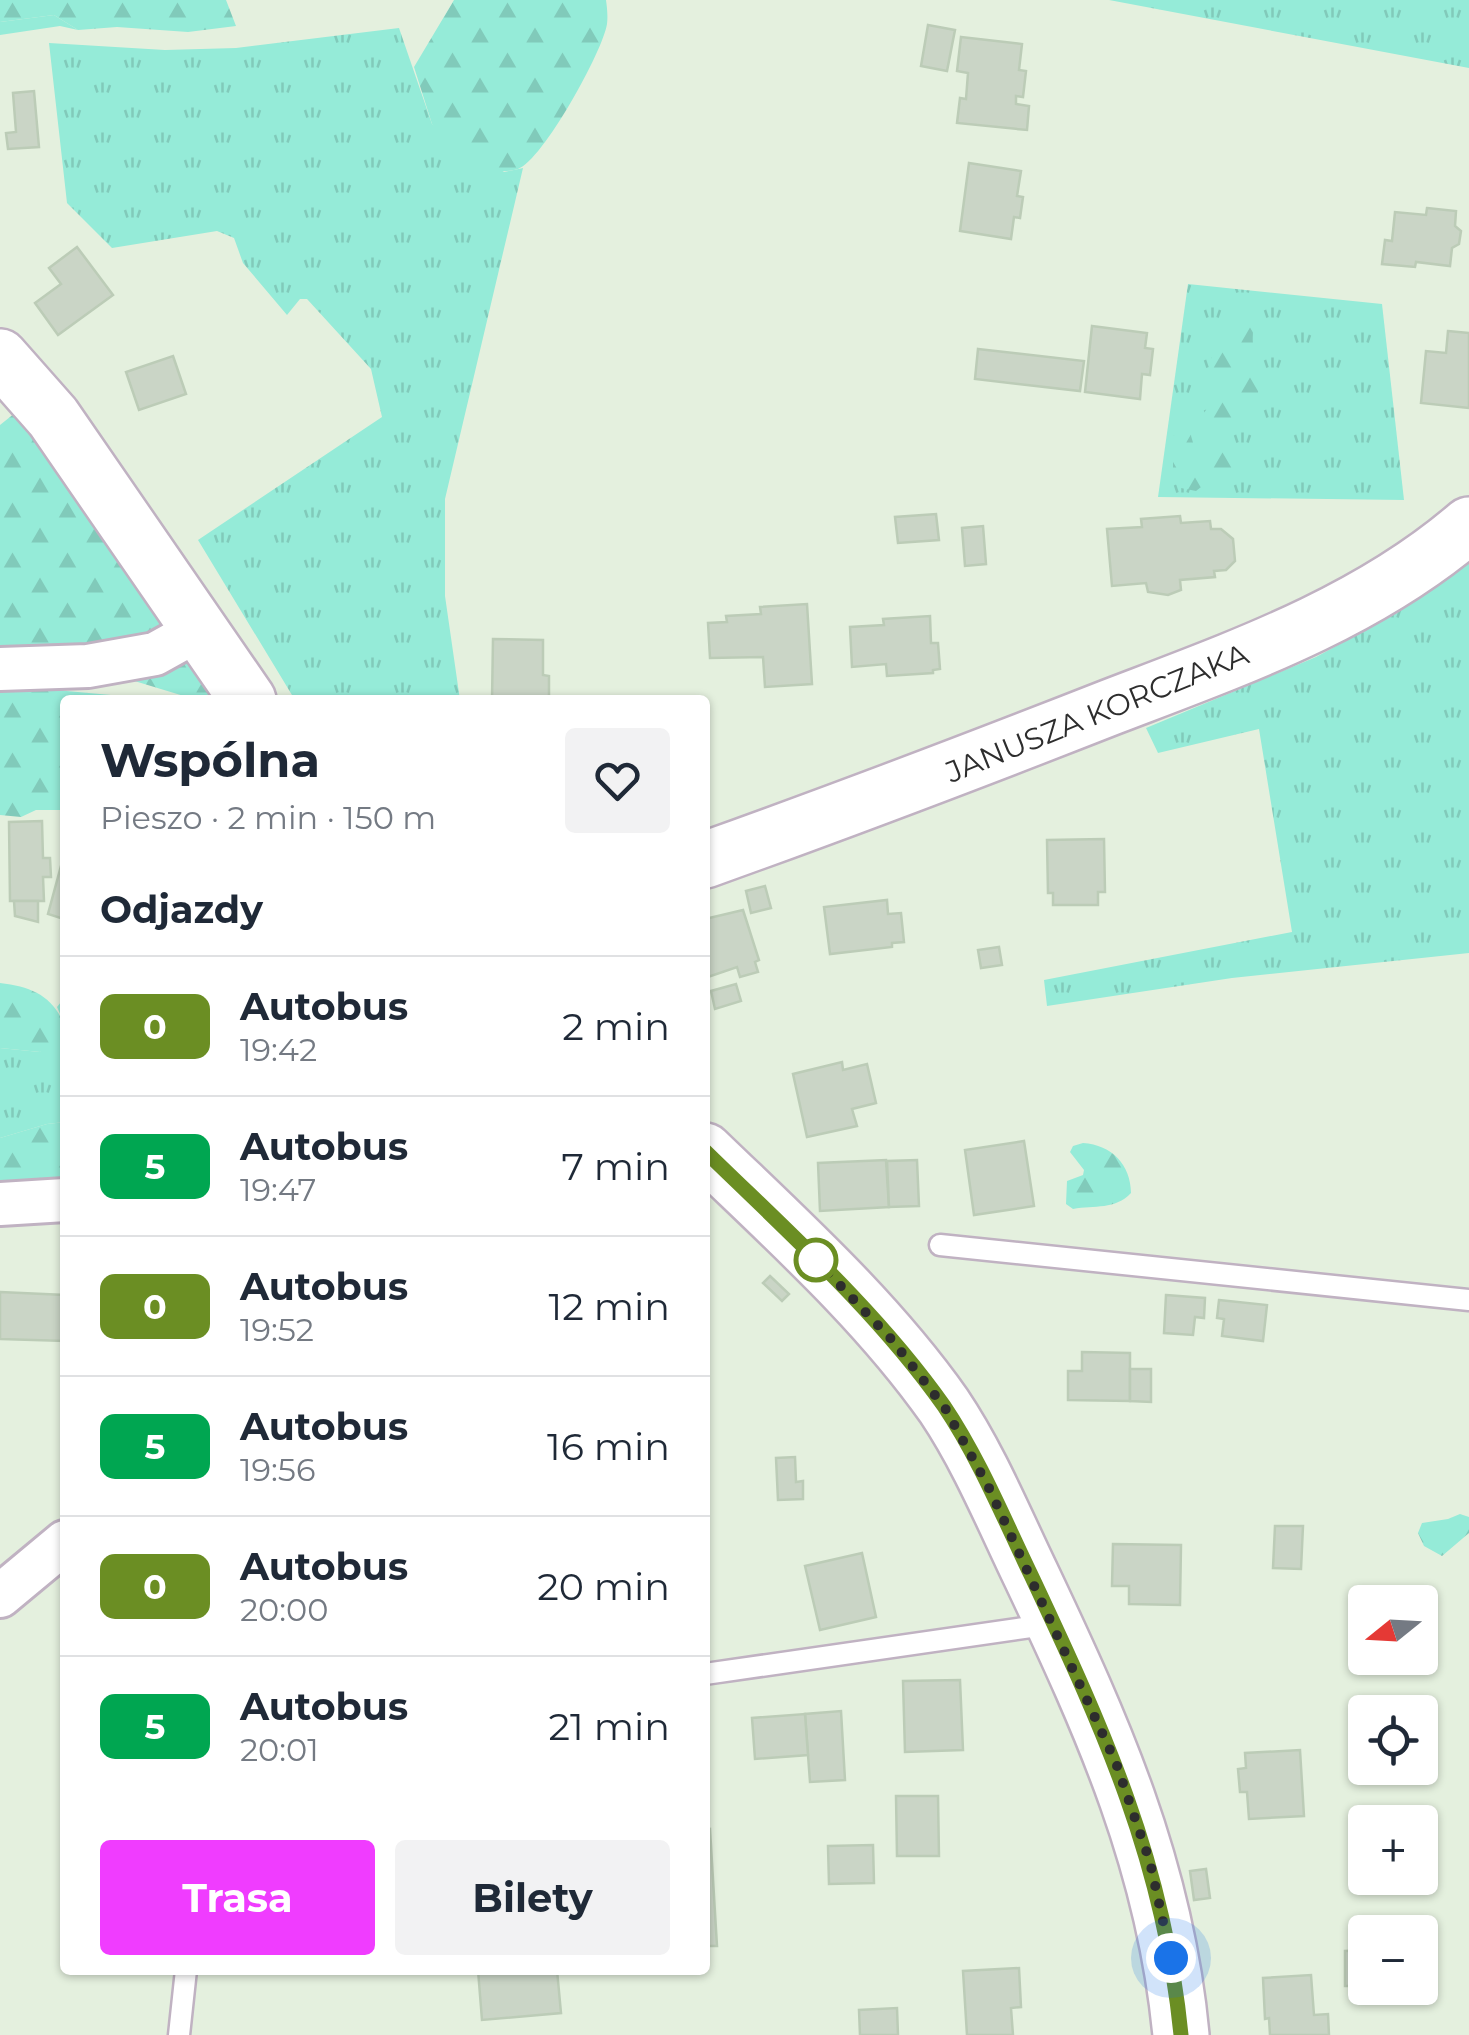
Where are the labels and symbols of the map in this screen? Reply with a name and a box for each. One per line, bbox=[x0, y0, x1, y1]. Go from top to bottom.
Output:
street label: JANUSZA KORCZAKA bbox=[939, 635, 1254, 791]
unlabelled marker bbox=[795, 1239, 837, 1281]
north arrow bbox=[1348, 1585, 1438, 1675]
your location bbox=[1146, 1933, 1196, 1983]

